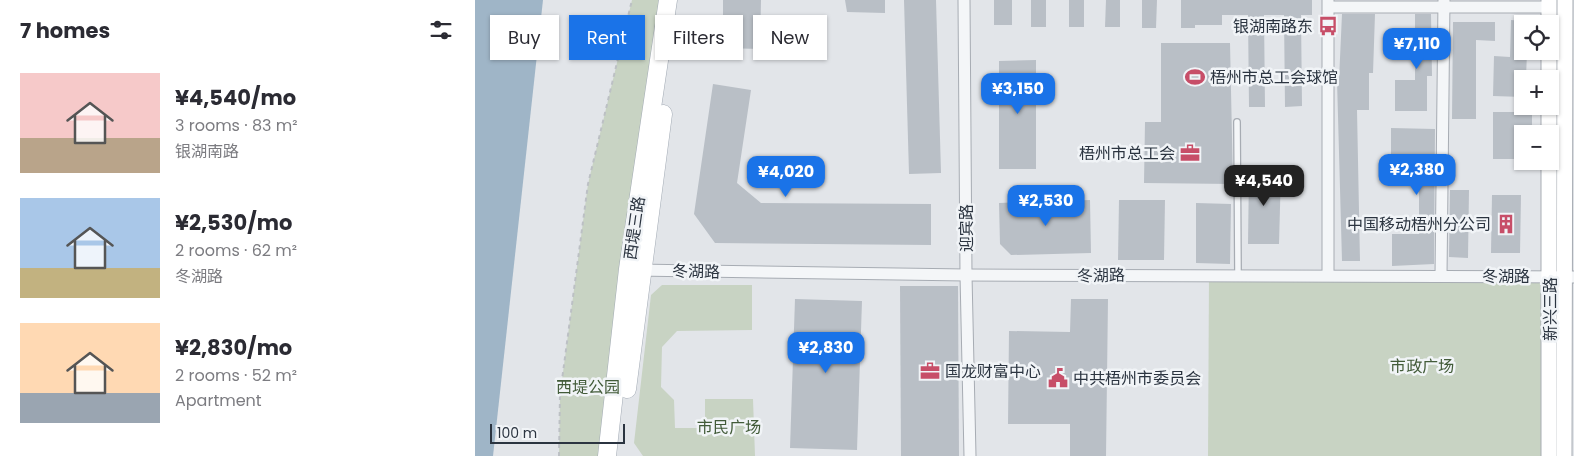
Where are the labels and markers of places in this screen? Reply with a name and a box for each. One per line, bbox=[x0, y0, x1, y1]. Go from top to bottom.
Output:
place label: 银湖南路东 bbox=[1233, 15, 1313, 38]
bus stop icon: 银湖南路东 bbox=[1317, 15, 1339, 37]
pin: ¥7,110 bbox=[1376, 28, 1458, 70]
sports icon: 梧州市总工会球馆 bbox=[1184, 66, 1206, 88]
place label: 梧州市总工会球馆 bbox=[1210, 66, 1338, 89]
pin: ¥3,150 bbox=[977, 72, 1059, 115]
place label: 梧州市总工会 bbox=[1079, 142, 1175, 165]
office icon: 梧州市总工会 bbox=[1179, 142, 1201, 164]
pin: ¥2,380 bbox=[1376, 154, 1458, 196]
pin: ¥4,020 bbox=[745, 156, 827, 198]
pin: ¥4,540 bbox=[1223, 164, 1305, 207]
pin: ¥2,530 bbox=[1005, 184, 1087, 227]
place label: 中国移动梧州分公司 bbox=[1347, 213, 1491, 236]
building icon: 中国移动梧州分公司 bbox=[1495, 213, 1517, 235]
pin: ¥2,830 bbox=[785, 332, 867, 374]
office icon: 国龙财富中心 bbox=[919, 360, 941, 382]
place label: 国龙财富中心 bbox=[945, 360, 1041, 383]
public building icon: 中共梧州市委员会 bbox=[1047, 367, 1069, 389]
place label: 中共梧州市委员会 bbox=[1073, 367, 1201, 390]

